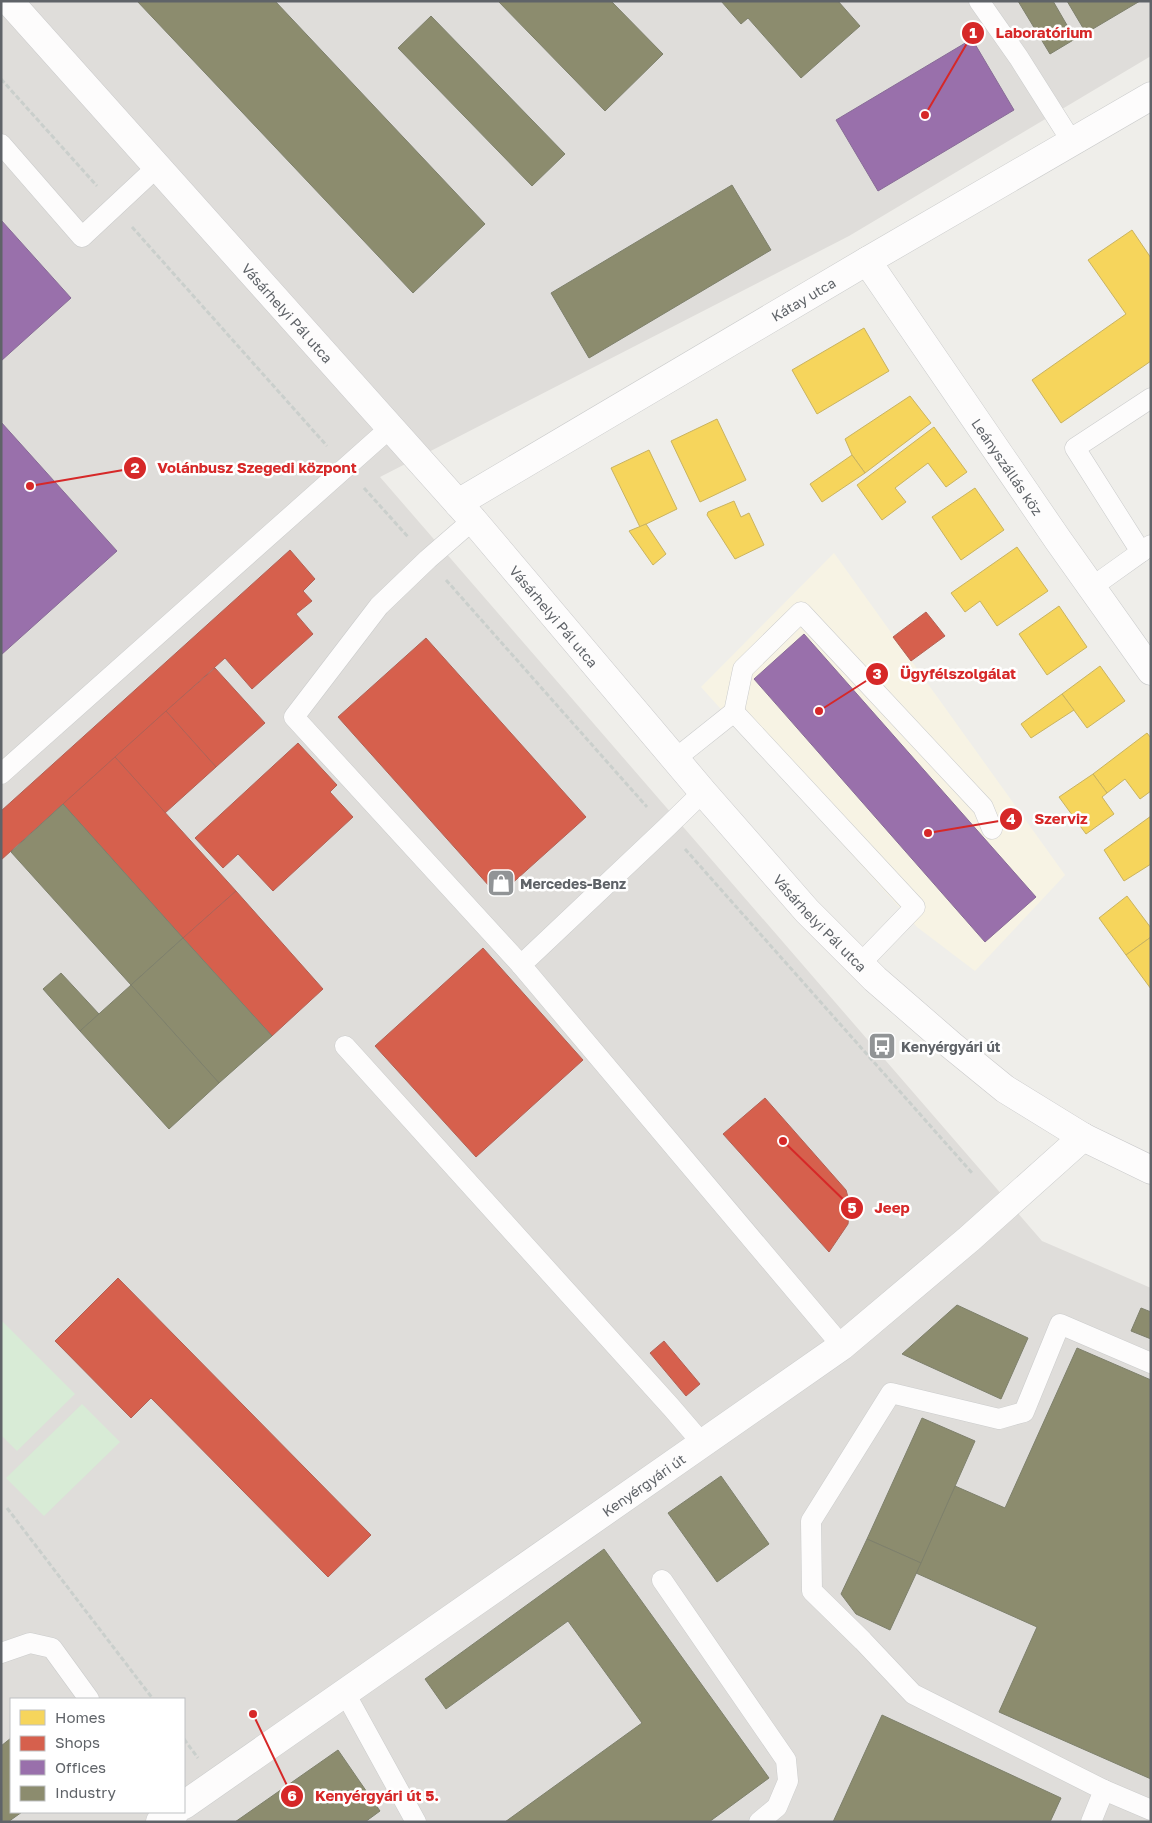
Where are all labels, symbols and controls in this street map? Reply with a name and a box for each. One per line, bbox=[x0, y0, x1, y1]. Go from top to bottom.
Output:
callout: Laboratórium bbox=[961, 18, 1103, 48]
text: 1 bbox=[969, 23, 977, 41]
text: Laboratórium bbox=[996, 23, 1092, 41]
street label: Vásárhelyi Pál utca bbox=[239, 259, 337, 366]
street label: Kátay utca bbox=[768, 273, 838, 324]
street label: Leányszállás köz bbox=[969, 415, 1047, 518]
callout: Volánbusz Szegedi központ bbox=[122, 453, 367, 483]
text: 2 bbox=[130, 458, 140, 476]
text: Volánbusz Szegedi központ bbox=[157, 458, 357, 476]
street label: Vásárhelyi Pál utca bbox=[506, 562, 602, 670]
callout: Ügyfélszolgálat bbox=[865, 659, 1026, 689]
text: 3 bbox=[872, 664, 882, 682]
text: Ügyfélszolgálat bbox=[900, 664, 1016, 682]
callout: Szerviz bbox=[999, 804, 1097, 834]
text: 4 bbox=[1006, 809, 1016, 827]
text: Szerviz bbox=[1034, 809, 1088, 827]
shop icon: Mercedes-Benz bbox=[486, 868, 516, 898]
street label: Vásárhelyi Pál utca bbox=[770, 870, 871, 975]
place label: Mercedes-Benz bbox=[520, 875, 626, 892]
bus stop icon: Kenyérgyári út bbox=[867, 1031, 897, 1061]
place label: Kenyérgyári út bbox=[901, 1038, 1001, 1055]
callout: Jeep bbox=[840, 1193, 920, 1223]
text: 5 bbox=[847, 1198, 857, 1216]
text: Jeep bbox=[874, 1198, 910, 1216]
street label: Kenyérgyári út bbox=[598, 1450, 688, 1520]
legend bbox=[10, 1698, 185, 1813]
text: Homes bbox=[55, 1708, 105, 1726]
text: Shops bbox=[55, 1733, 100, 1751]
text: Offices bbox=[55, 1758, 106, 1776]
callout: Kenyérgyári út 5. bbox=[280, 1781, 449, 1811]
text: Industry bbox=[55, 1783, 116, 1801]
text: 6 bbox=[287, 1786, 297, 1804]
text: Kenyérgyári út 5. bbox=[315, 1786, 439, 1804]

